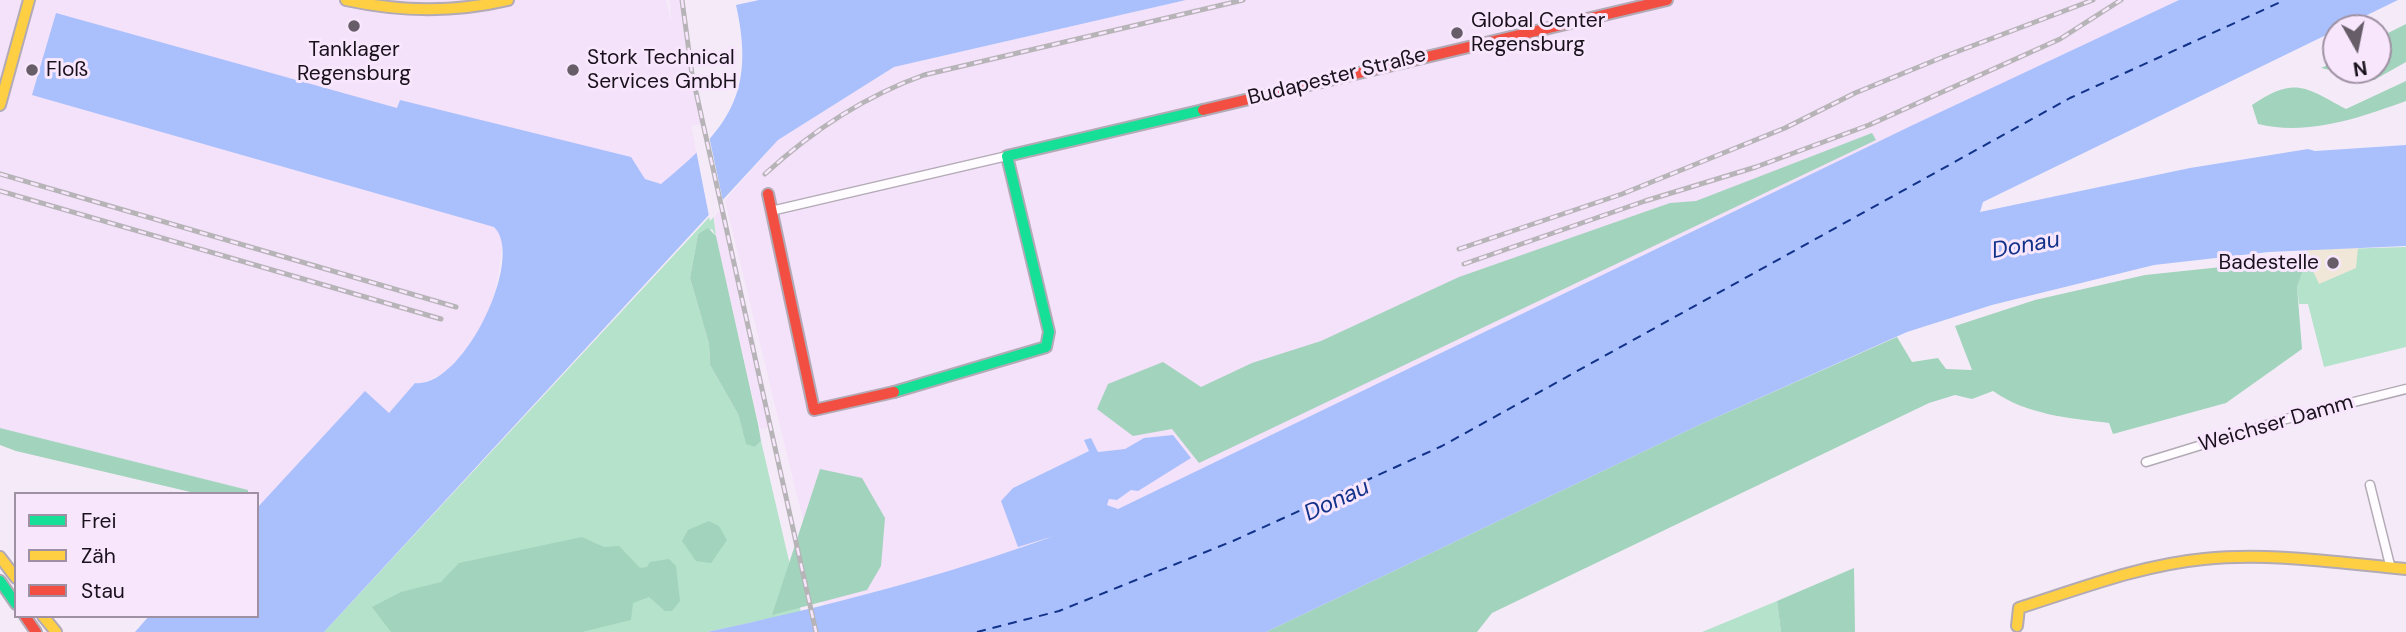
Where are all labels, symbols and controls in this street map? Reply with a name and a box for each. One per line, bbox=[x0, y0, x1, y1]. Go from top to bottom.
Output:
place label: Global Center Regensburg bbox=[1471, 8, 1606, 58]
north arrow bbox=[2322, 14, 2392, 84]
marker: Tanklager Regensburg bbox=[346, 18, 362, 34]
marker: Global Center Regensburg bbox=[1449, 25, 1465, 41]
place label: Tanklager Regensburg bbox=[297, 37, 411, 87]
street label: Budapester Straße bbox=[1245, 43, 1429, 111]
place label: Stork Technical Services GmbH bbox=[587, 45, 737, 95]
text: N bbox=[2351, 55, 2369, 82]
place label: Floß bbox=[46, 57, 88, 83]
marker: Floß bbox=[24, 62, 40, 78]
marker: Stork Technical Services GmbH bbox=[565, 62, 581, 78]
water label: Donau bbox=[1990, 226, 2062, 266]
place label: Badestelle bbox=[2219, 250, 2319, 276]
marker: Badestelle bbox=[2325, 255, 2341, 271]
street label: Weichser Damm bbox=[2196, 390, 2356, 458]
water label: Donau bbox=[1300, 474, 1374, 528]
legend bbox=[14, 492, 259, 618]
text: Frei bbox=[81, 507, 117, 535]
text: Zäh bbox=[81, 542, 116, 570]
text: Stau bbox=[81, 577, 125, 605]

